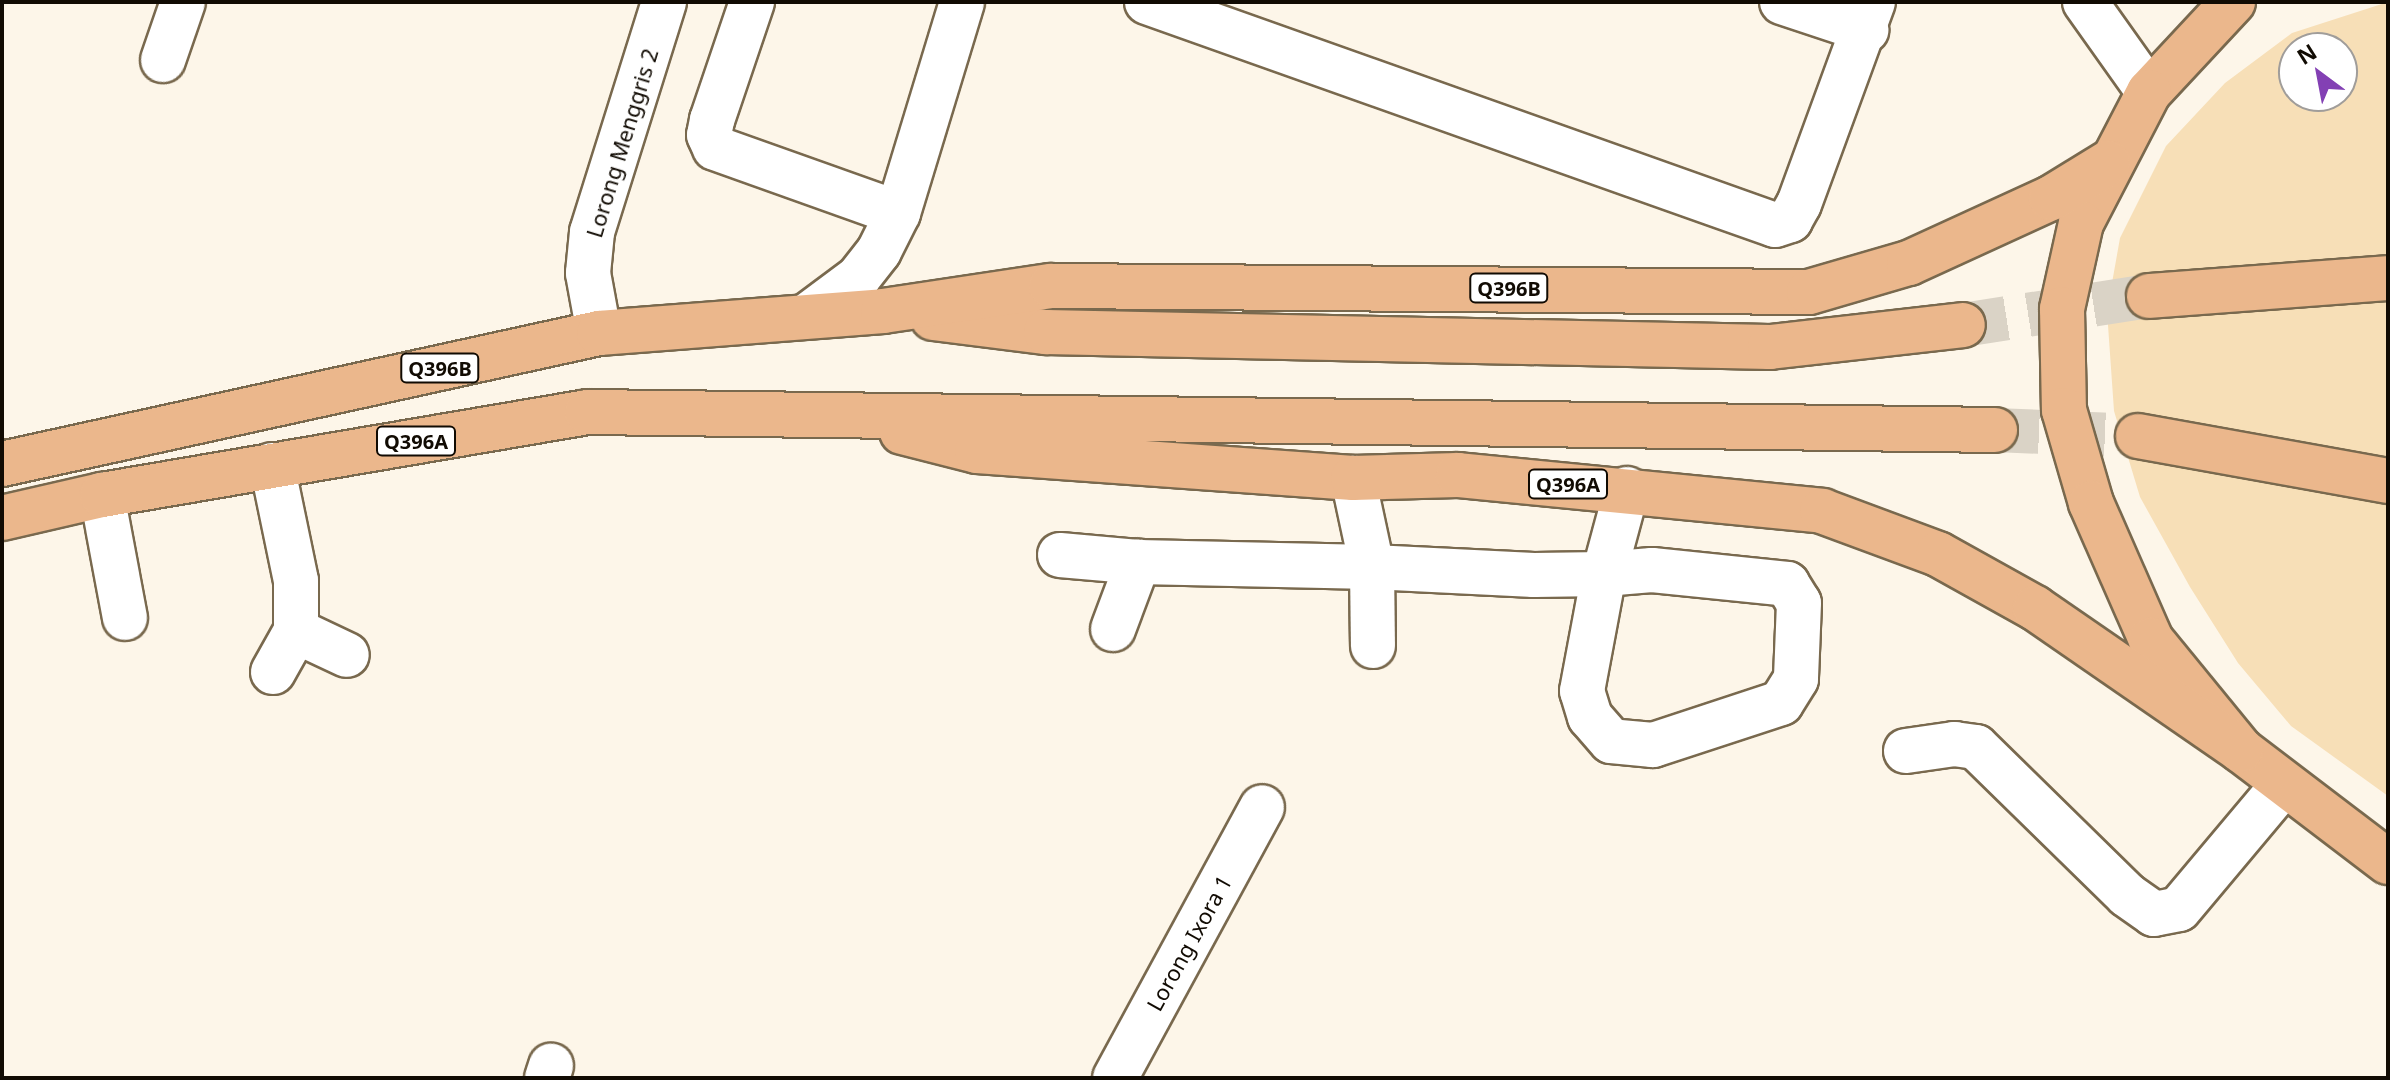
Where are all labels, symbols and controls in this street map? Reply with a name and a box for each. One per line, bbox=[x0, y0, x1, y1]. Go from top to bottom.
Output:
north arrow bbox=[2278, 32, 2358, 112]
text: N bbox=[2291, 36, 2322, 71]
street label: Lorong Menggris 2 bbox=[581, 45, 663, 241]
road number: Q396B bbox=[1469, 272, 1549, 304]
road number: Q396B bbox=[400, 352, 480, 384]
road number: Q396A bbox=[376, 425, 456, 457]
road number: Q396A bbox=[1528, 468, 1608, 500]
street label: Lorong Ixora 1 bbox=[1141, 871, 1237, 1015]

